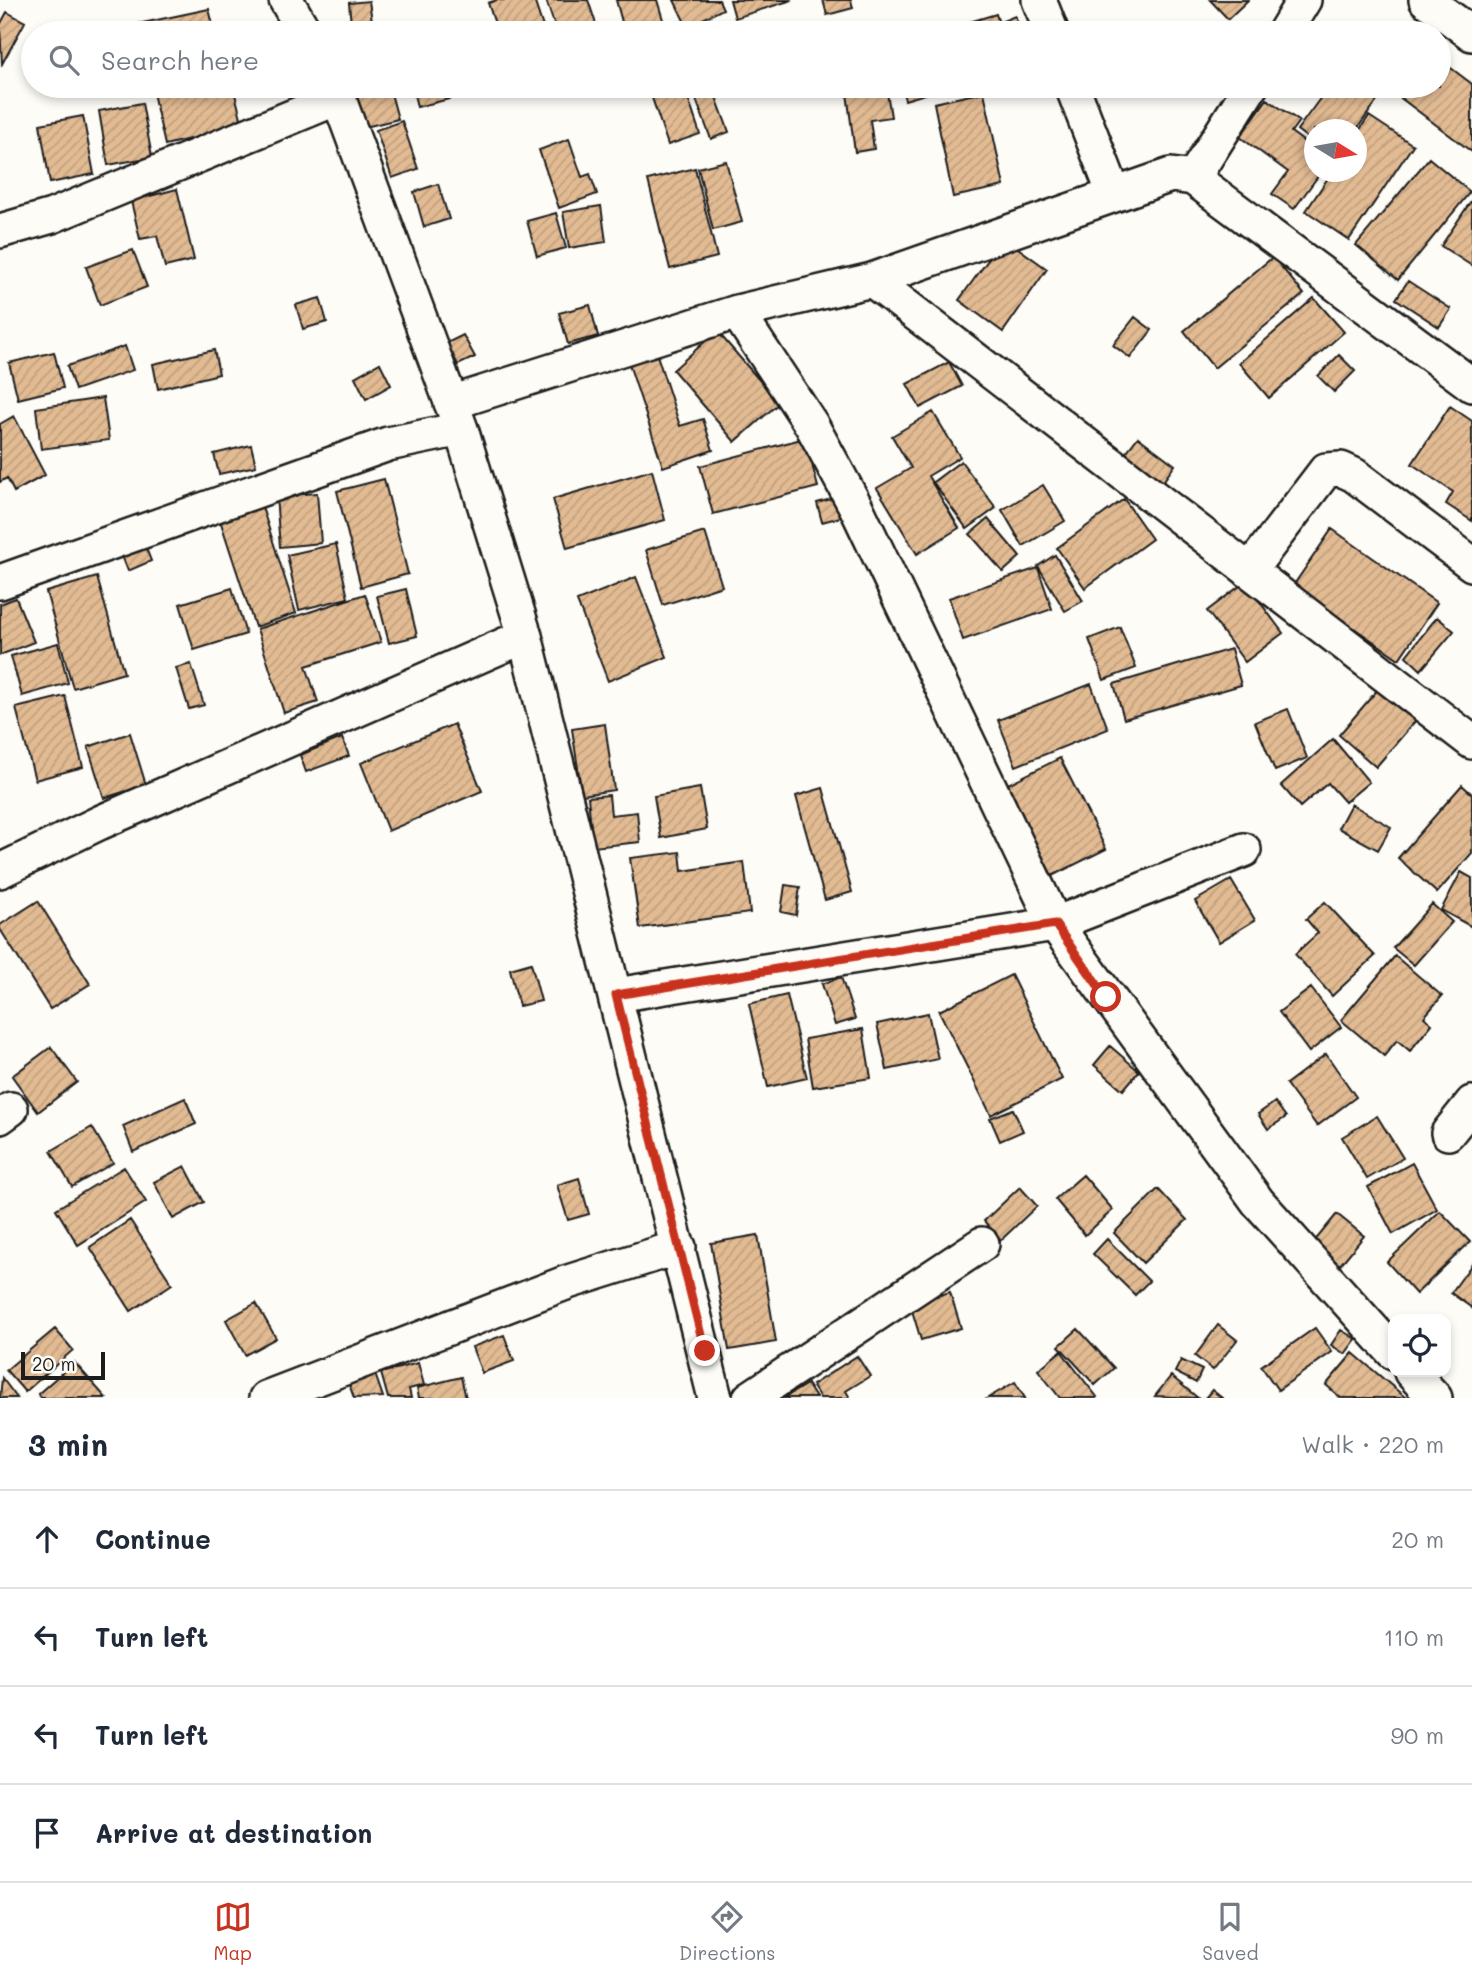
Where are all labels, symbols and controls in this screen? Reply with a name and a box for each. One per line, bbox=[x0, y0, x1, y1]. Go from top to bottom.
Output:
search box bbox=[21, 21, 1451, 98]
icon: search bbox=[45, 41, 83, 79]
text: Search here bbox=[101, 43, 259, 77]
north arrow bbox=[1304, 119, 1367, 182]
route start bbox=[1090, 981, 1121, 1012]
map controls bbox=[1388, 1314, 1451, 1377]
button: locate bbox=[1388, 1314, 1451, 1377]
route end bbox=[689, 1335, 720, 1366]
scale bar bbox=[21, 1349, 105, 1381]
text: 20 m bbox=[32, 1351, 76, 1376]
text: 3 min bbox=[28, 1424, 108, 1464]
text: Walk · 220 m bbox=[1301, 1429, 1444, 1459]
icon: ahead bbox=[28, 1520, 66, 1558]
text: Continue bbox=[95, 1522, 211, 1556]
text: 20 m bbox=[1391, 1524, 1444, 1554]
icon: left bbox=[28, 1618, 66, 1656]
text: Turn left bbox=[95, 1620, 208, 1654]
text: 110 m bbox=[1384, 1622, 1444, 1652]
icon: left bbox=[28, 1716, 66, 1754]
text: Turn left bbox=[95, 1718, 208, 1752]
text: 90 m bbox=[1391, 1720, 1444, 1750]
icon: arrive bbox=[28, 1814, 66, 1852]
text: Arrive at destination bbox=[95, 1816, 372, 1850]
tab: Map bbox=[213, 1898, 252, 1965]
tab: Directions bbox=[679, 1898, 775, 1965]
tab: Saved bbox=[1202, 1898, 1259, 1965]

